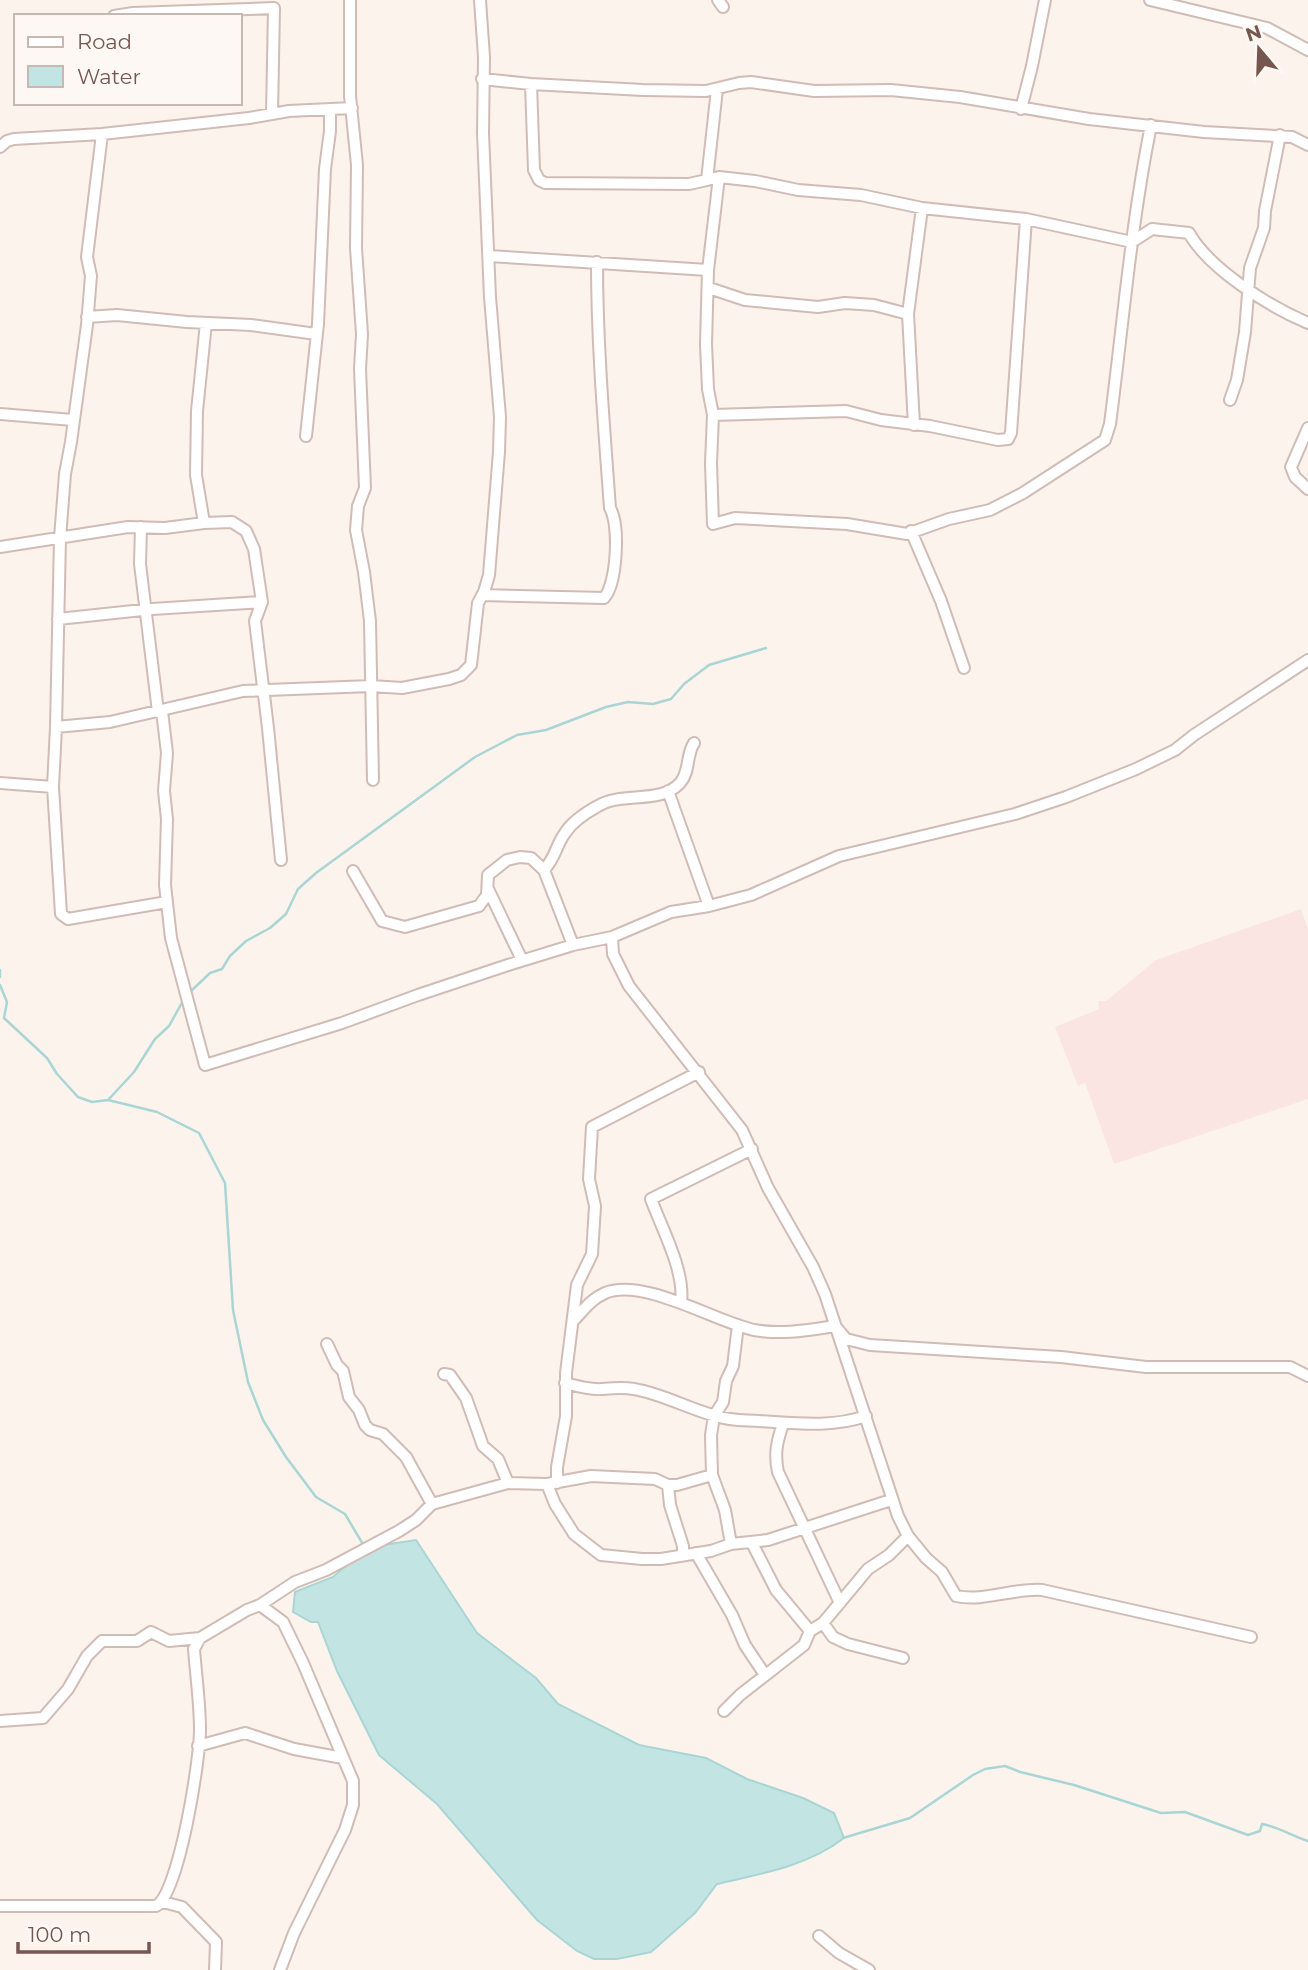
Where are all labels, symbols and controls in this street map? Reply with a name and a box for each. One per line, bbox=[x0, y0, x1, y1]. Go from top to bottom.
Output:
legend bbox=[14, 14, 242, 105]
north arrow bbox=[1224, 14, 1294, 84]
text: N bbox=[1243, 20, 1265, 47]
text: Road bbox=[77, 29, 132, 54]
text: Water bbox=[77, 64, 141, 89]
scale bar bbox=[18, 1910, 149, 1954]
text: 100 m bbox=[28, 1922, 91, 1947]

